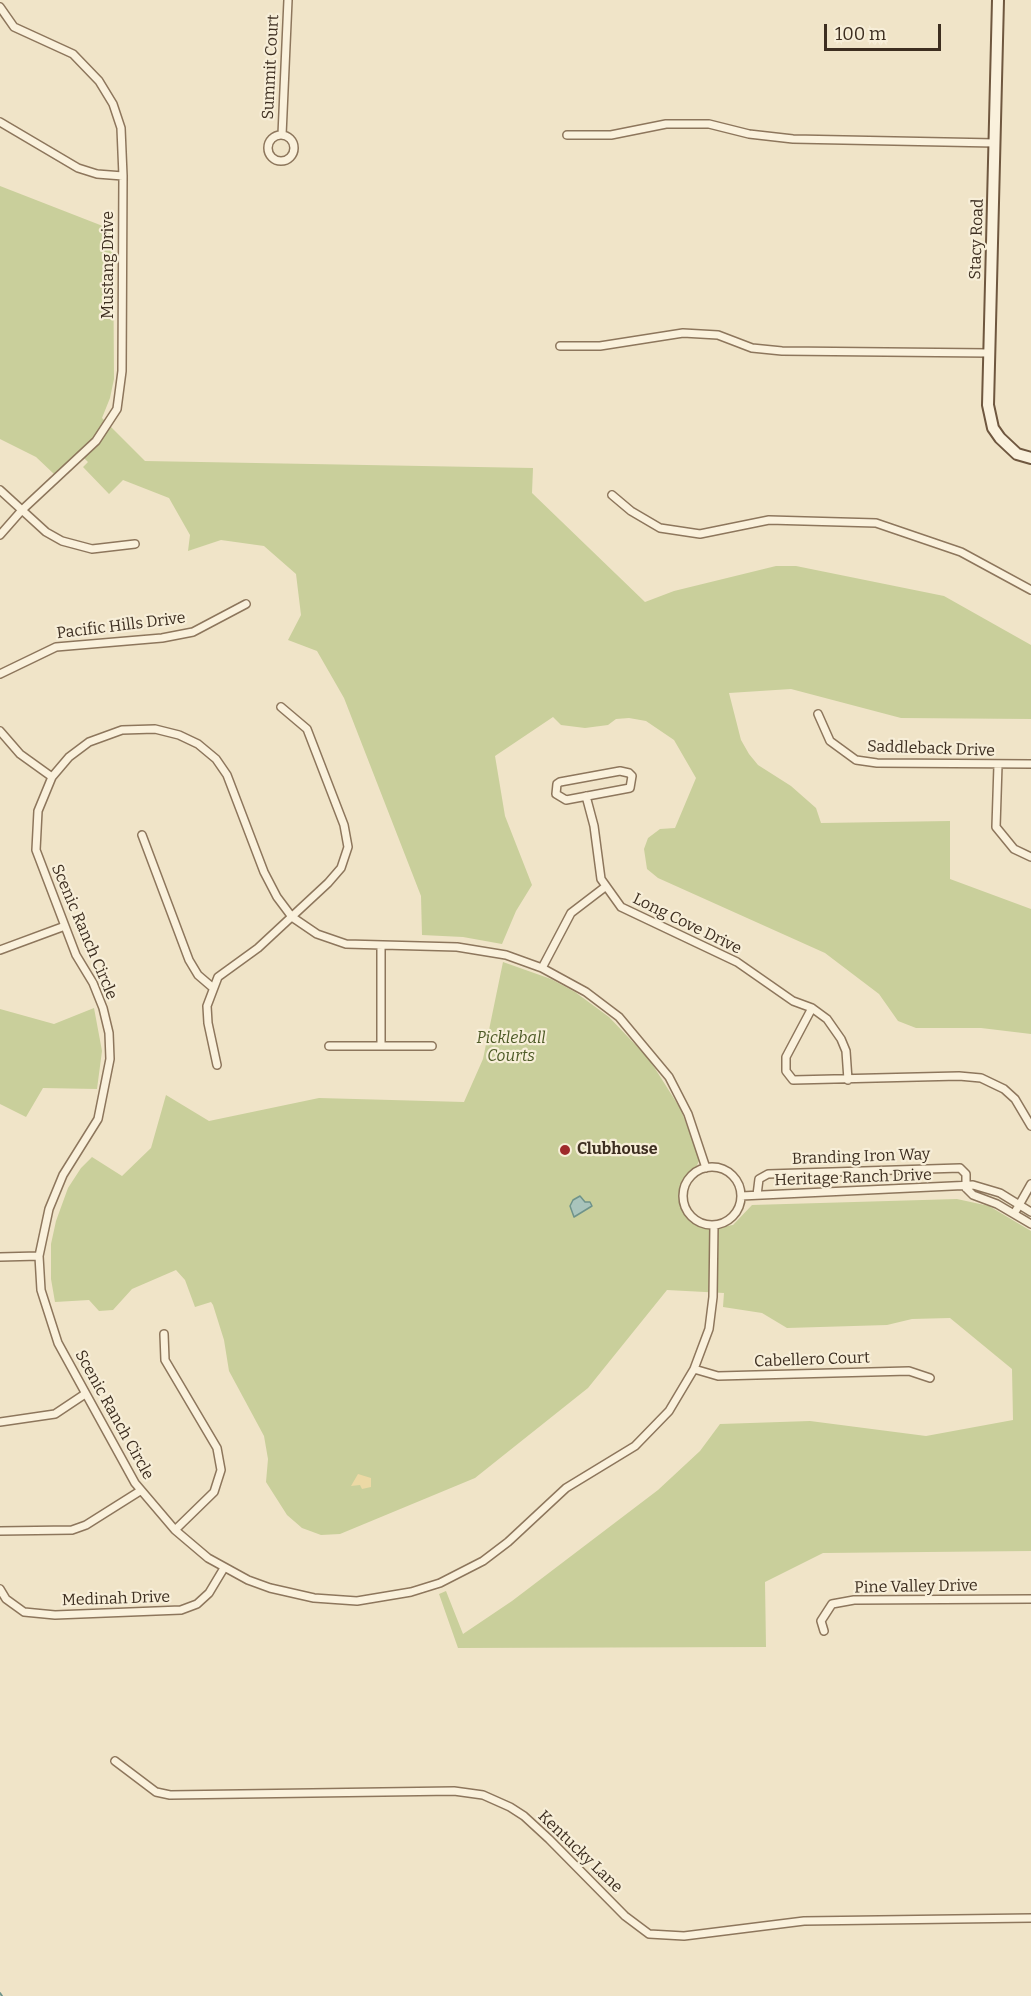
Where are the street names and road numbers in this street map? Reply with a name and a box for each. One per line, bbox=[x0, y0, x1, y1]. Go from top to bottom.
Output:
street label: Summit Court bbox=[259, 14, 283, 120]
street label: Stacy Road bbox=[966, 198, 988, 280]
street label: Mustang Drive bbox=[99, 211, 119, 319]
street label: Pacific Hills Drive bbox=[56, 609, 186, 643]
street label: Saddleback Drive bbox=[867, 737, 995, 761]
street label: Scenic Ranch Circle bbox=[47, 861, 121, 1003]
street label: Long Cove Drive bbox=[630, 889, 744, 959]
street label: Branding Iron Way bbox=[791, 1145, 931, 1169]
street label: Heritage Ranch Drive bbox=[774, 1166, 932, 1190]
street label: Scenic Ranch Circle bbox=[70, 1347, 158, 1483]
street label: Cabellero Court bbox=[754, 1348, 870, 1372]
street label: Pine Valley Drive bbox=[854, 1576, 978, 1598]
street label: Medinah Drive bbox=[61, 1588, 171, 1610]
street label: Kentucky Lane bbox=[534, 1807, 626, 1897]

